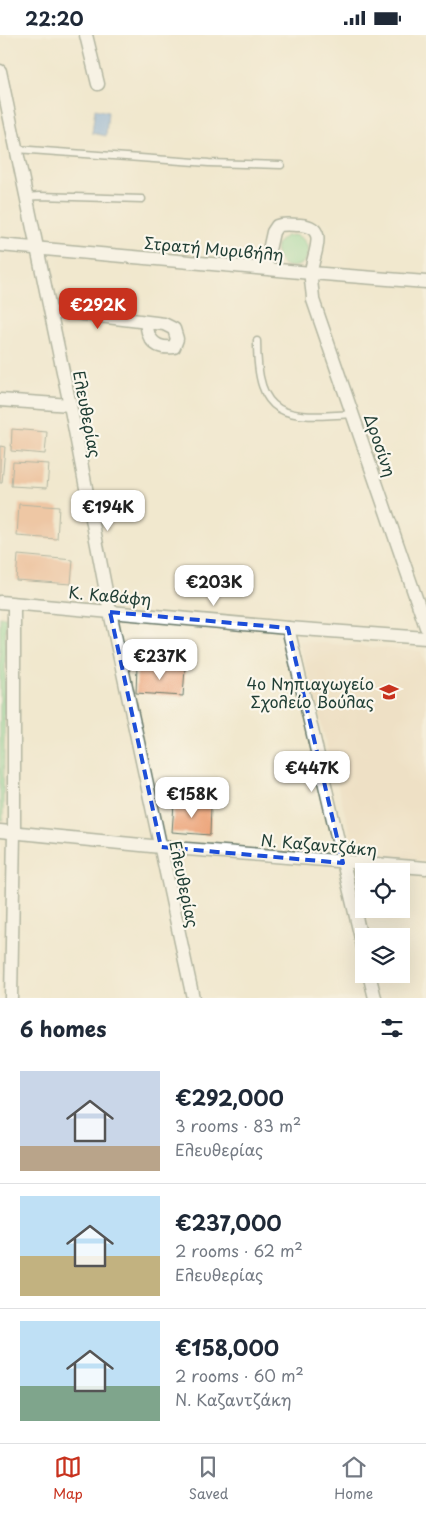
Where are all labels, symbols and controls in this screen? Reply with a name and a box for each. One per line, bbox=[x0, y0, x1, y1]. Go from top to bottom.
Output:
text: 22:20 bbox=[25, 4, 84, 32]
street label: Στρατή Μυριβήλη bbox=[143, 230, 285, 266]
pin: €292K bbox=[63, 287, 133, 330]
text: €292K bbox=[70, 292, 126, 316]
street label: Ελευθερίας bbox=[68, 368, 108, 460]
street label: Δροσίνη bbox=[359, 410, 403, 480]
pin: €194K bbox=[73, 489, 143, 532]
text: €194K bbox=[82, 494, 134, 518]
pin: €203K bbox=[179, 565, 249, 607]
text: €203K bbox=[186, 569, 242, 593]
street label: Κ. Καβάφη bbox=[67, 579, 153, 611]
pin: €237K bbox=[125, 639, 195, 681]
text: €237K bbox=[133, 643, 187, 667]
place label: 4ο Νηπιαγωγείο Σχολείο Βούλας bbox=[247, 671, 374, 713]
school or university icon: 4ο Νηπιαγωγείο Σχολείο Βούλας bbox=[378, 681, 400, 703]
pin: €447K bbox=[277, 751, 347, 793]
text: €447K bbox=[285, 755, 339, 779]
pin: €158K bbox=[157, 777, 227, 819]
text: €158K bbox=[166, 781, 218, 805]
street label: Ν. Καζαντζάκη bbox=[260, 827, 378, 861]
street label: Ελευθερίας bbox=[164, 838, 206, 930]
map controls bbox=[355, 863, 410, 983]
button: locate bbox=[355, 863, 410, 918]
button: layers bbox=[355, 928, 410, 983]
text: 6 homes bbox=[20, 1012, 106, 1044]
icon: filters bbox=[378, 1014, 406, 1042]
text: €292,000 bbox=[175, 1081, 284, 1113]
icon: home bbox=[60, 1091, 120, 1151]
text: 3 rooms · 83 m² bbox=[175, 1113, 301, 1137]
text: Ελευθερίας bbox=[175, 1137, 263, 1161]
text: €237,000 bbox=[175, 1206, 282, 1238]
icon: home bbox=[60, 1216, 120, 1276]
text: 2 rooms · 62 m² bbox=[175, 1238, 303, 1262]
text: Ελευθερίας bbox=[175, 1262, 263, 1286]
text: €158,000 bbox=[175, 1331, 279, 1363]
icon: home bbox=[60, 1341, 120, 1401]
text: 2 rooms · 60 m² bbox=[175, 1363, 304, 1387]
text: Ν. Καζαντζάκη bbox=[175, 1387, 292, 1411]
tab: Map bbox=[53, 1453, 83, 1504]
tab: Saved bbox=[189, 1453, 228, 1504]
tab: Home bbox=[334, 1453, 373, 1504]

